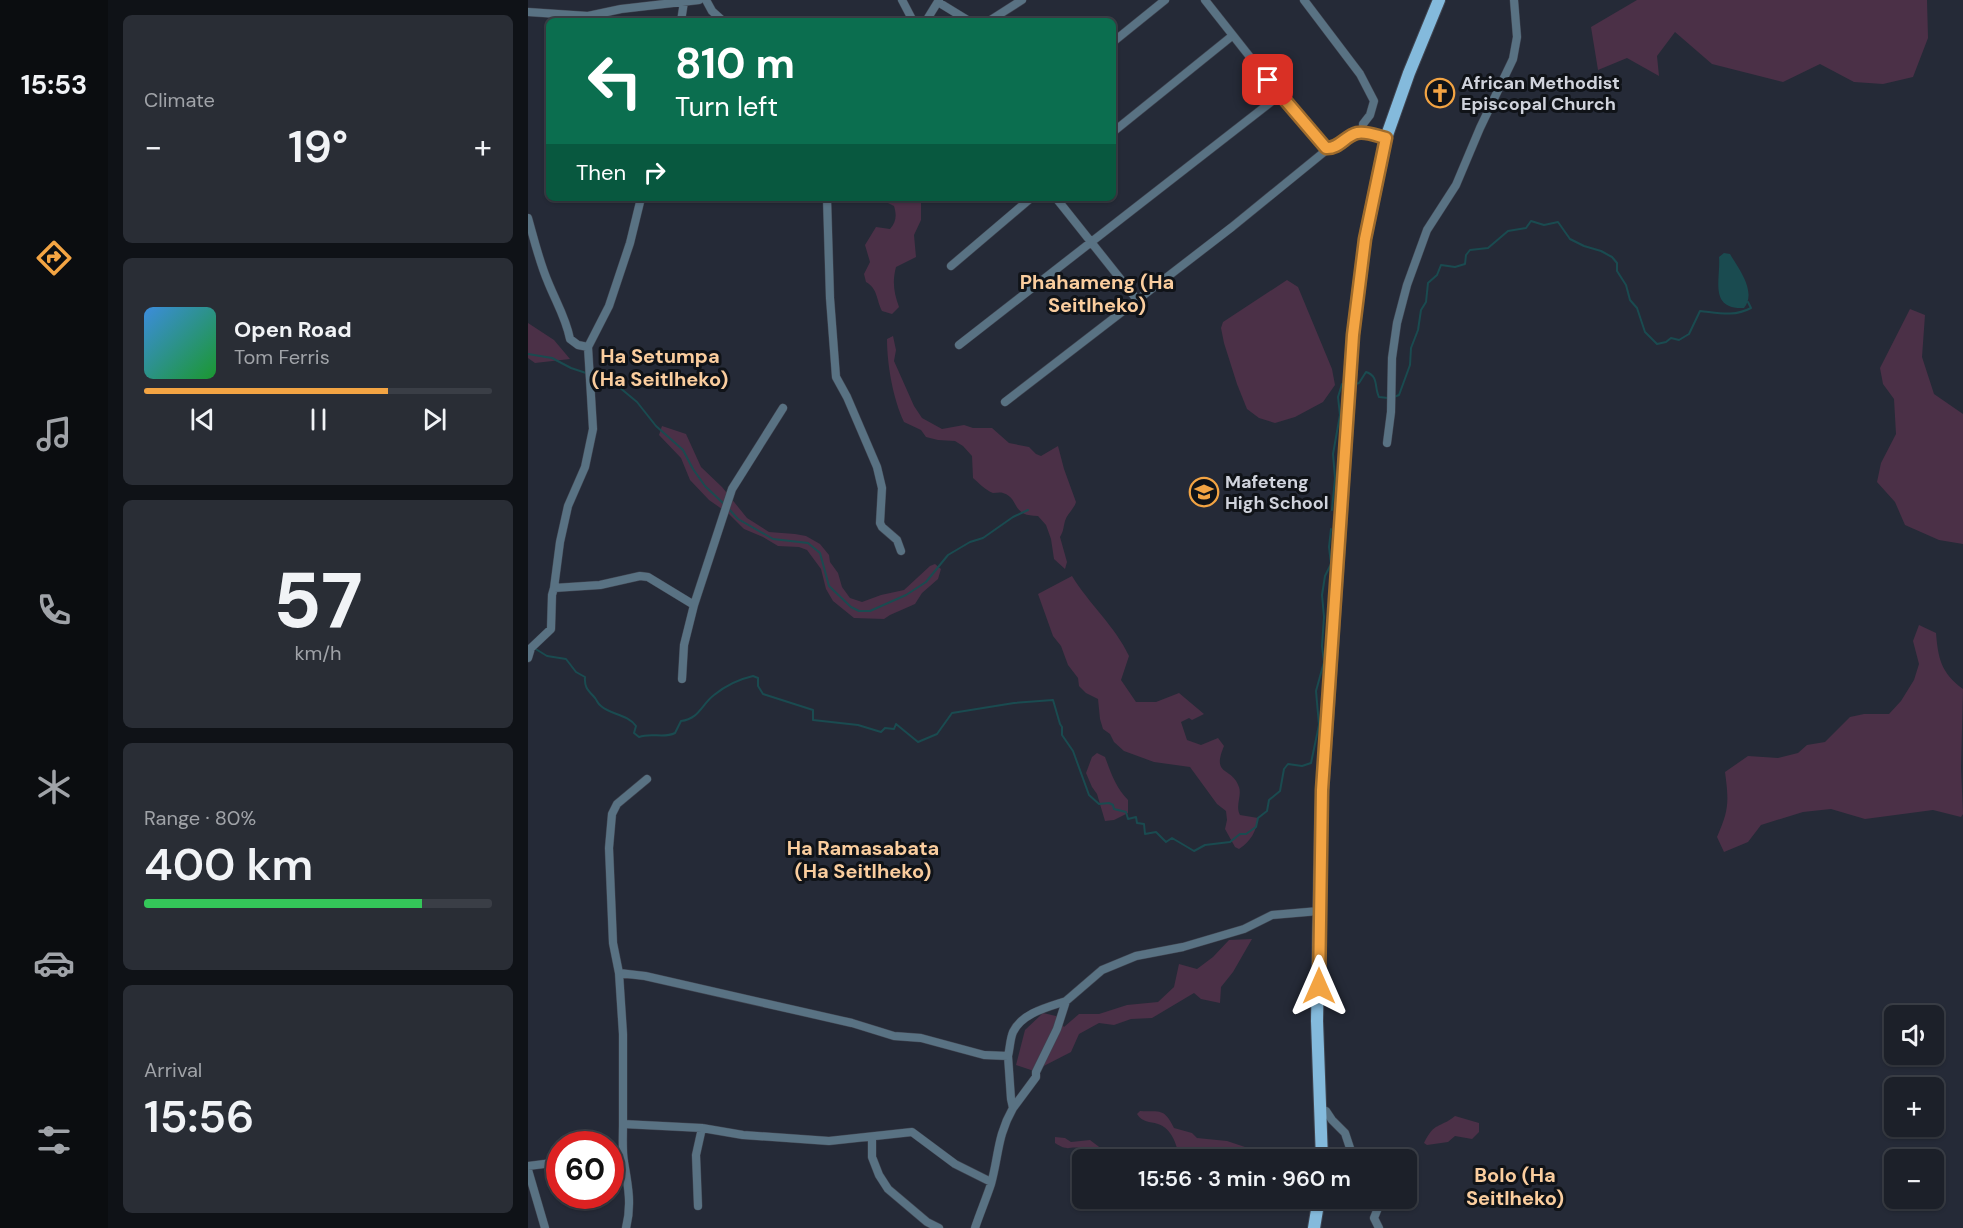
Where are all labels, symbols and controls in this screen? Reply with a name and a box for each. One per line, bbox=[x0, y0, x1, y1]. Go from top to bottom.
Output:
text: 810 m bbox=[675, 36, 795, 91]
icon: left bbox=[576, 42, 654, 120]
pin bbox=[1242, 54, 1293, 105]
icon: arrive bbox=[1251, 63, 1284, 96]
text: 15:53 bbox=[21, 67, 87, 102]
place label: African Methodist Episcopal Church bbox=[1461, 71, 1620, 116]
church icon: African Methodist Episcopal Church bbox=[1424, 77, 1456, 109]
text: Climate bbox=[144, 87, 215, 113]
text: Turn left bbox=[675, 89, 778, 124]
text: 19° bbox=[288, 117, 348, 176]
text: − bbox=[144, 125, 162, 168]
text: + bbox=[474, 125, 492, 168]
icon: right bbox=[638, 156, 671, 189]
text: Then bbox=[576, 158, 626, 187]
icon: directions bbox=[33, 237, 75, 279]
district label: Phahameng (Ha Seitlheko) bbox=[1020, 269, 1174, 318]
text: Open Road bbox=[234, 315, 352, 344]
district label: Ha Setumpa (Ha Seitlheko) bbox=[592, 343, 728, 392]
text: Tom Ferris bbox=[234, 344, 330, 370]
icon: previous bbox=[186, 403, 219, 436]
icon: pause bbox=[302, 403, 335, 436]
icon: next bbox=[418, 403, 451, 436]
icon: music bbox=[33, 413, 75, 455]
place label: Mafeteng High School bbox=[1225, 470, 1329, 515]
school or university icon: Mafeteng High School bbox=[1188, 476, 1220, 508]
text: 57 bbox=[273, 550, 363, 651]
icon: phone bbox=[33, 589, 75, 631]
text: km/h bbox=[294, 640, 342, 666]
icon: climate bbox=[33, 766, 75, 808]
text: Range · 80% bbox=[144, 805, 256, 831]
text: 400 km bbox=[144, 835, 313, 894]
district label: Ha Ramasabata (Ha Seitlheko) bbox=[787, 835, 939, 884]
icon: car bbox=[33, 942, 75, 984]
position arrow bbox=[1287, 954, 1351, 1018]
map controls bbox=[1884, 1005, 1944, 1209]
button: sound bbox=[1884, 1005, 1944, 1065]
text: Arrival bbox=[144, 1057, 202, 1083]
button: + bbox=[1884, 1077, 1944, 1137]
text: 15:56 bbox=[144, 1087, 255, 1146]
icon: filters bbox=[33, 1119, 75, 1161]
speed limit sign: 60 bbox=[546, 1131, 624, 1209]
button: − bbox=[1884, 1149, 1944, 1209]
district label: Bolo (Ha Seitlheko) bbox=[1466, 1162, 1564, 1211]
text: 15:56 · 3 min · 960 m bbox=[1138, 1164, 1351, 1193]

